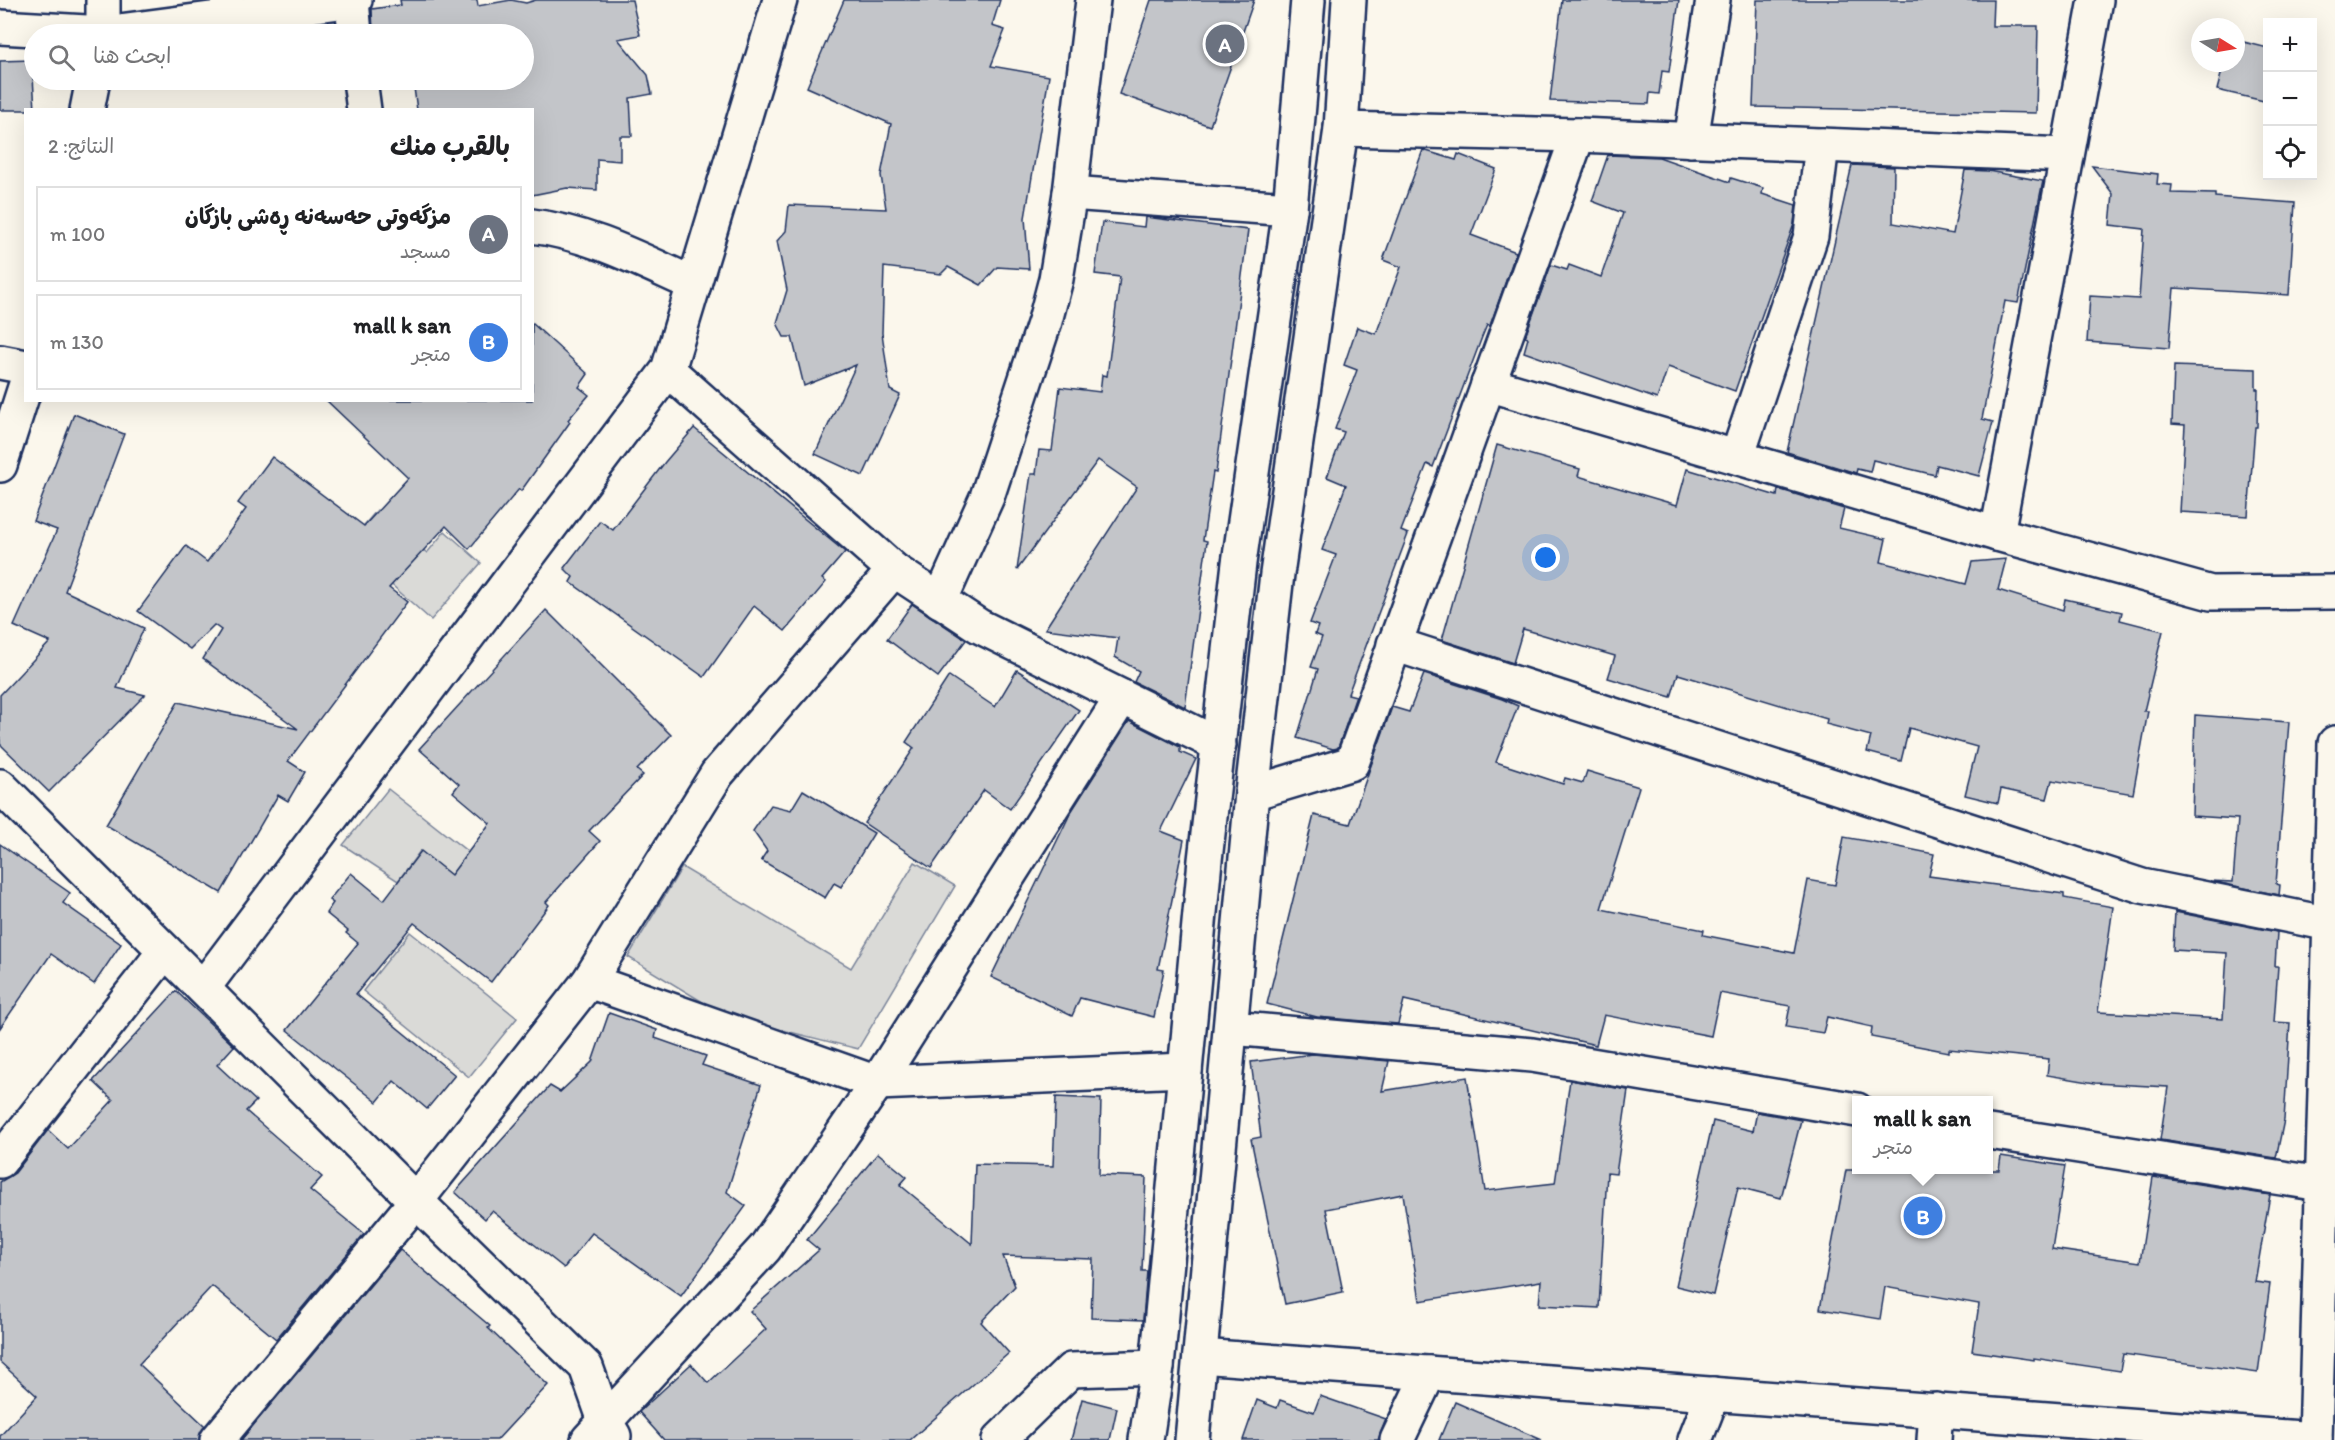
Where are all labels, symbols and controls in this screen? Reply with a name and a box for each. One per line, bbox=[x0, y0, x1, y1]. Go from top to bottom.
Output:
north arrow bbox=[2191, 18, 2245, 72]
map controls bbox=[2263, 18, 2317, 180]
button: + bbox=[2263, 18, 2317, 72]
pin: A bbox=[1206, 22, 1244, 66]
search box bbox=[24, 24, 534, 90]
icon: search bbox=[45, 41, 78, 74]
text: ابحث هنا bbox=[93, 42, 172, 69]
button: − bbox=[2263, 72, 2317, 126]
button: locate bbox=[2263, 126, 2317, 180]
text: بالقرب منك bbox=[390, 130, 510, 162]
text: النتائج: 2 bbox=[48, 134, 114, 158]
text: مزگەوتی حەسەنە ڕەشی بازگان bbox=[185, 203, 451, 230]
text: 100 m bbox=[50, 222, 105, 246]
text: A bbox=[482, 222, 495, 246]
text: مسجد bbox=[400, 239, 451, 263]
text: mall k san bbox=[354, 312, 451, 339]
text: 130 m bbox=[50, 330, 104, 354]
text: B bbox=[482, 330, 495, 354]
text: متجر bbox=[412, 342, 451, 366]
your location bbox=[1531, 543, 1560, 572]
popup bbox=[1852, 1096, 1993, 1174]
text: mall k san bbox=[1874, 1105, 1971, 1132]
text: متجر bbox=[1874, 1135, 1913, 1159]
pin: B bbox=[1904, 1194, 1942, 1238]

